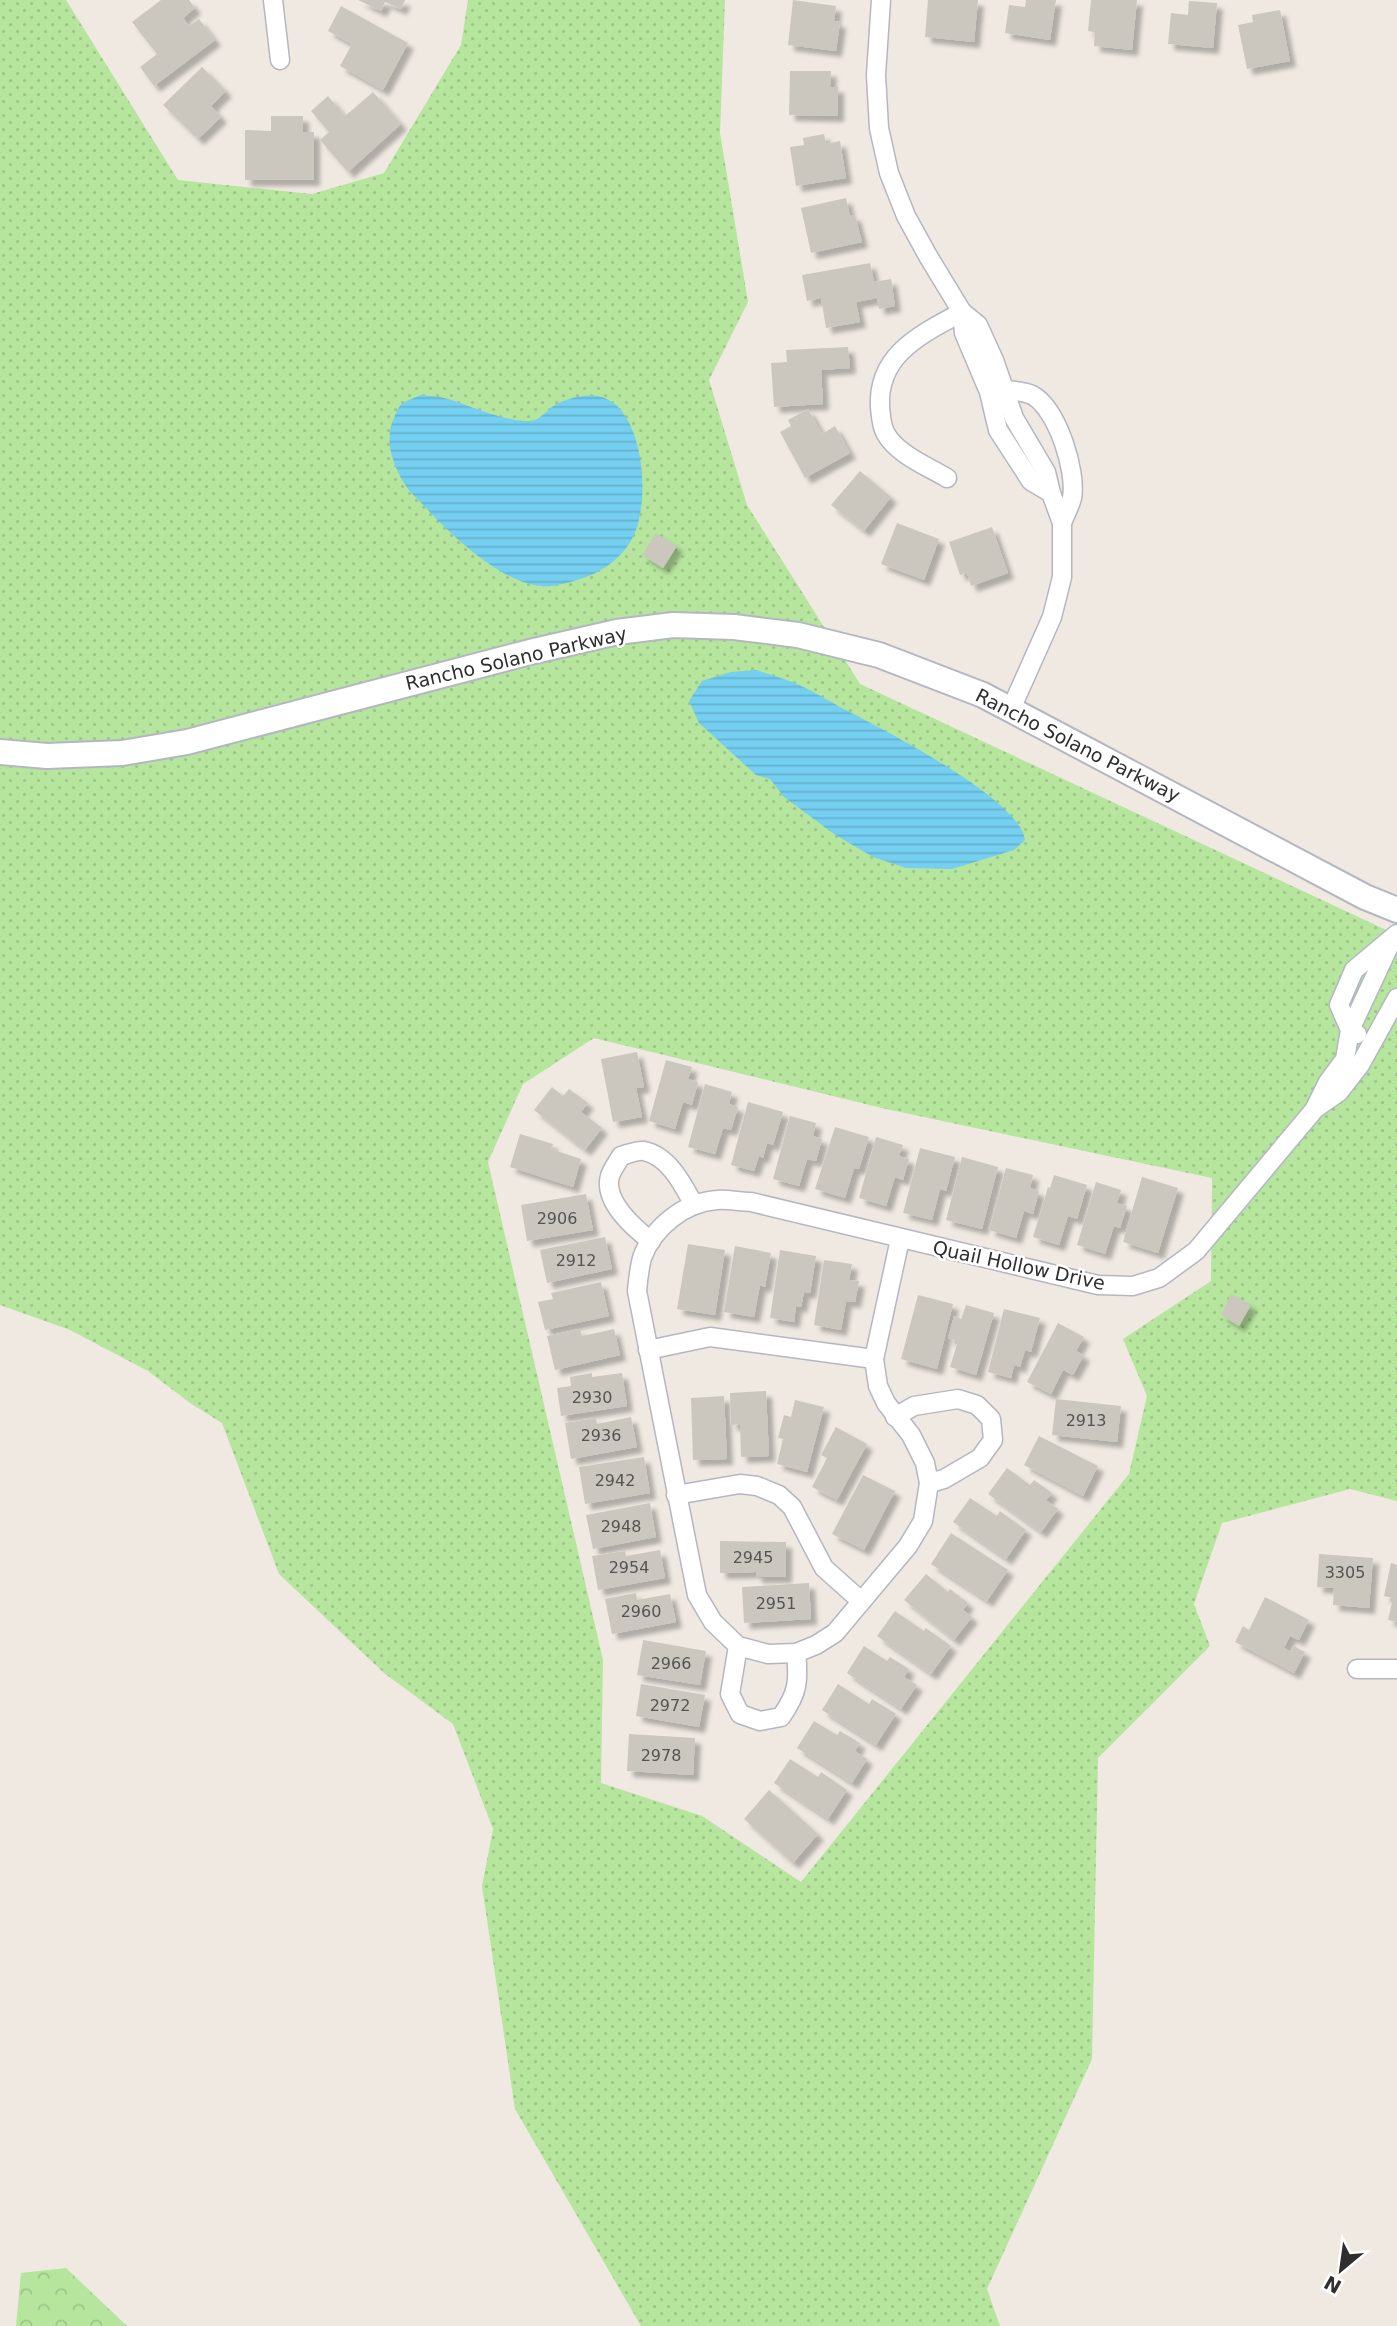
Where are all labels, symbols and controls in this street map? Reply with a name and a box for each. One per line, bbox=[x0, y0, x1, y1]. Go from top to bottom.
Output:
street label: Rancho Solano Parkway bbox=[403, 622, 629, 694]
street label: Rancho Solano Parkway bbox=[972, 684, 1184, 806]
house number: 2906 bbox=[537, 1209, 577, 1228]
street label: Quail Hollow Drive bbox=[931, 1236, 1107, 1294]
house number: 2912 bbox=[556, 1251, 596, 1270]
house number: 2930 bbox=[572, 1388, 612, 1407]
house number: 2913 bbox=[1066, 1411, 1106, 1430]
house number: 2936 bbox=[581, 1426, 621, 1445]
house number: 2942 bbox=[595, 1471, 635, 1490]
house number: 2948 bbox=[601, 1517, 641, 1536]
house number: 2945 bbox=[733, 1548, 773, 1567]
house number: 2954 bbox=[609, 1558, 649, 1577]
house number: 3305 bbox=[1325, 1563, 1365, 1582]
house number: 2951 bbox=[756, 1594, 796, 1613]
house number: 2960 bbox=[621, 1602, 661, 1621]
house number: 2966 bbox=[651, 1654, 691, 1673]
house number: 2972 bbox=[650, 1696, 690, 1715]
house number: 2978 bbox=[641, 1746, 681, 1765]
north arrow bbox=[1306, 2235, 1376, 2305]
text: N bbox=[1320, 2271, 1345, 2298]

